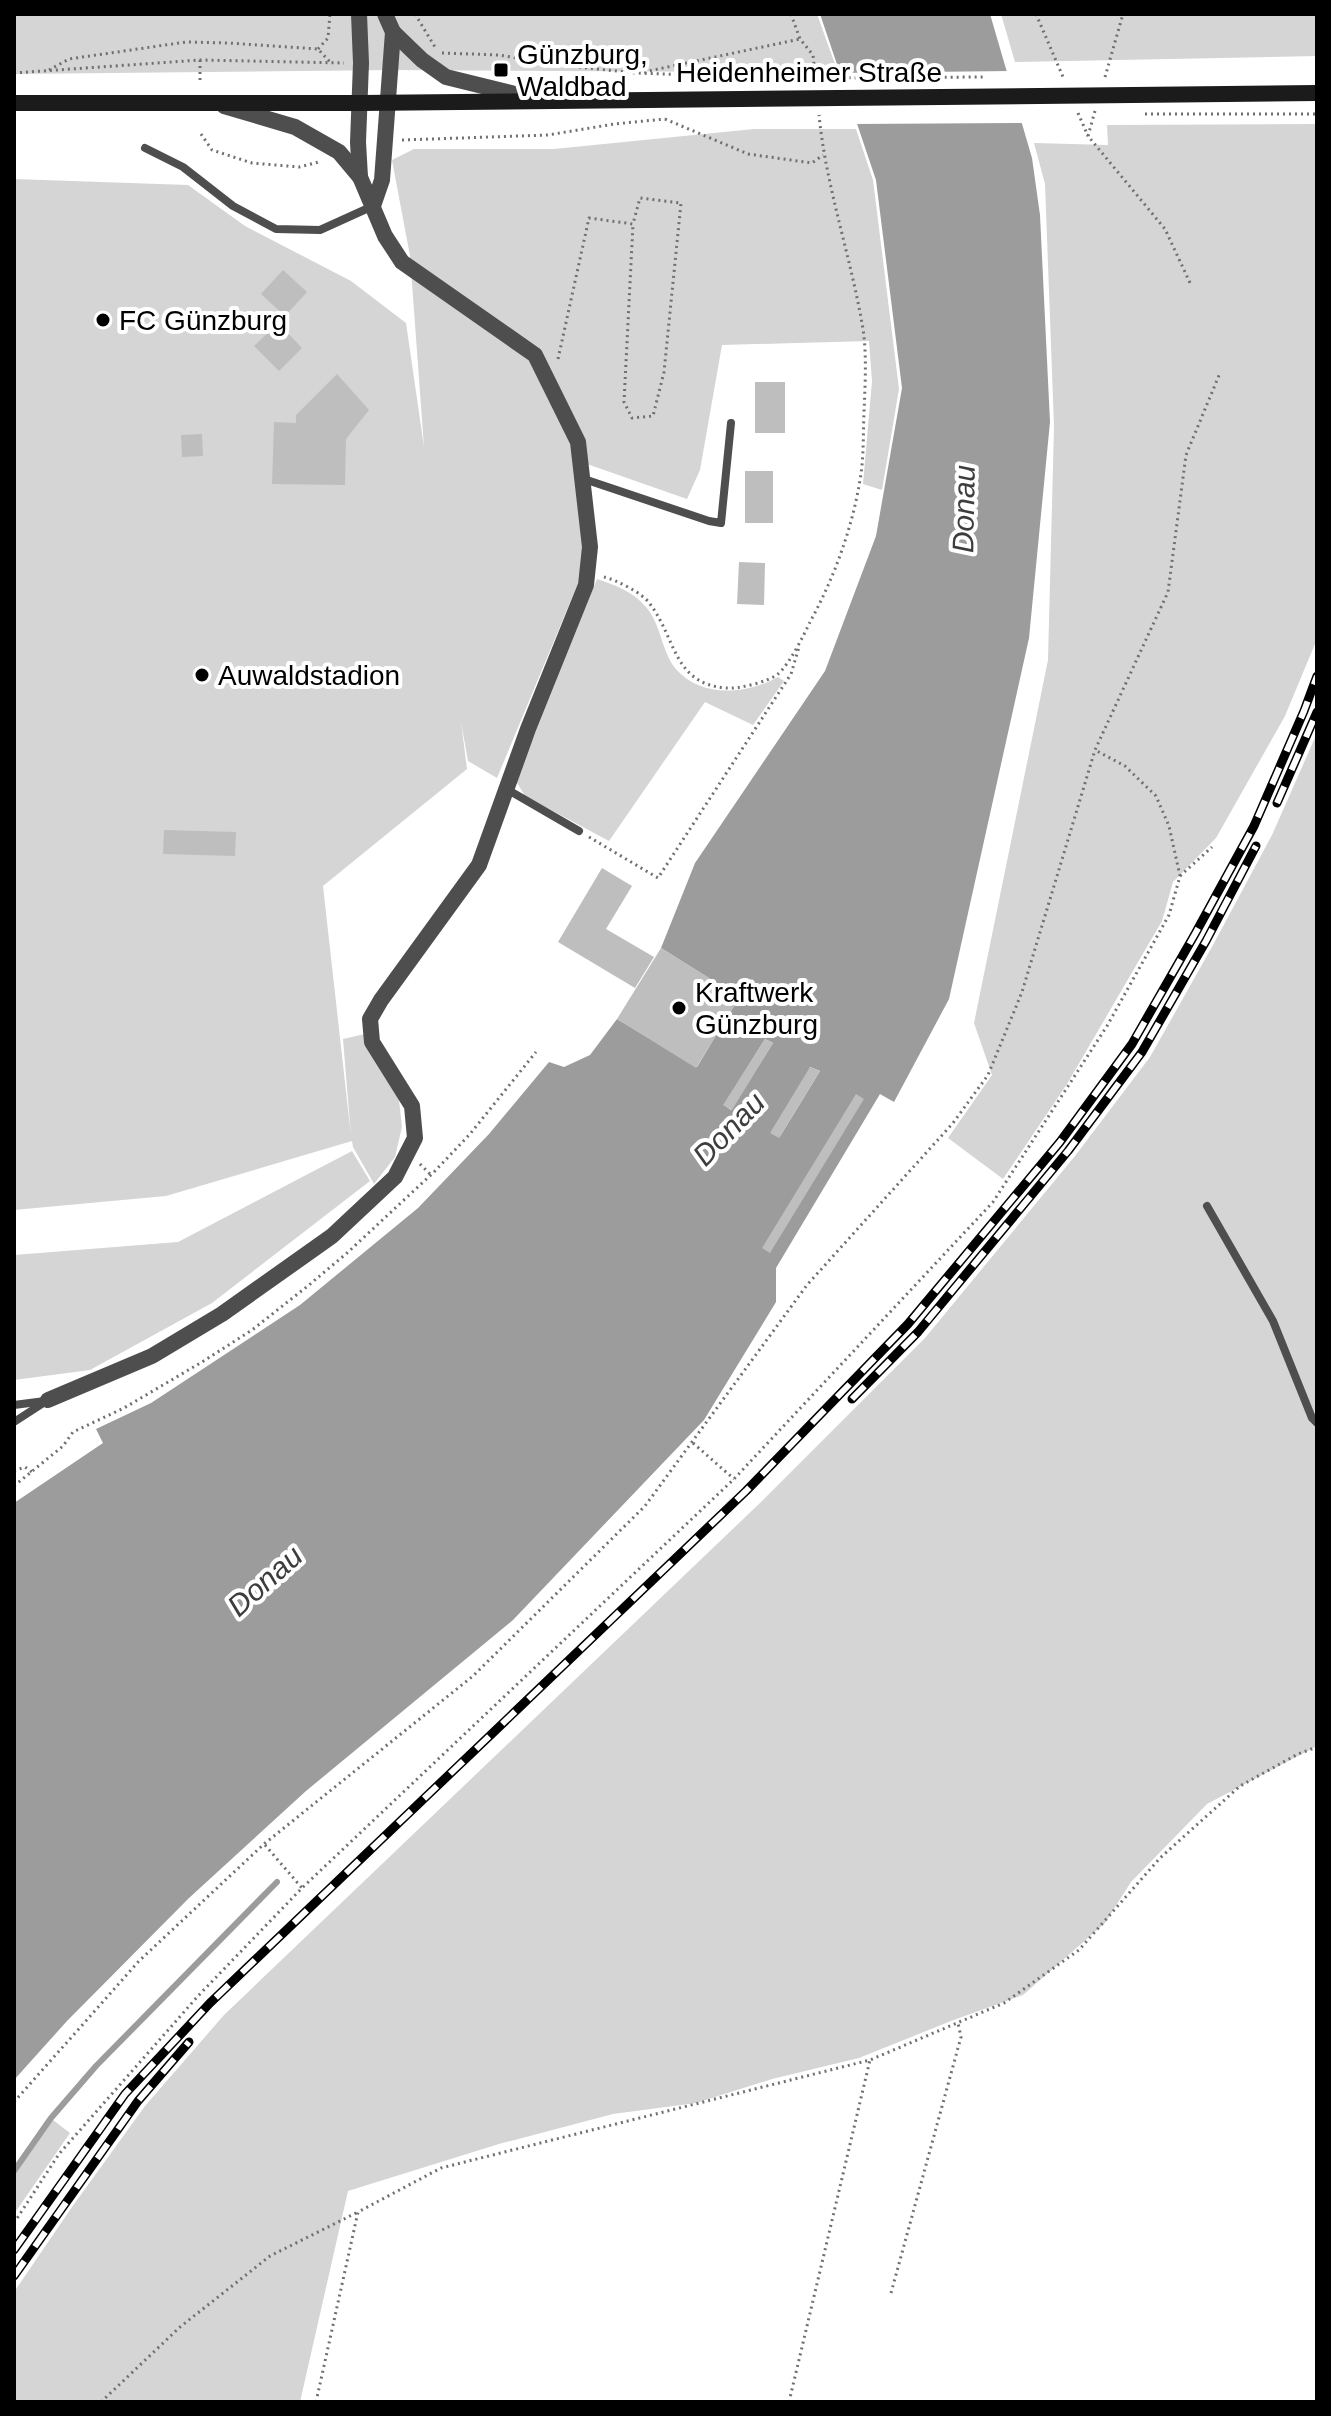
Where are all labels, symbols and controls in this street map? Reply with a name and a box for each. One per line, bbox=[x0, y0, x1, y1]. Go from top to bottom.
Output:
place label: Günzburg, Waldbad bbox=[517, 39, 648, 102]
street label: Heidenheimer Straße bbox=[676, 57, 942, 88]
marker: Günzburg, Waldbad bbox=[492, 61, 510, 79]
place label: FC Günzburg bbox=[119, 305, 287, 336]
marker: FC Günzburg bbox=[94, 311, 112, 329]
water label: Donau bbox=[946, 464, 981, 553]
place label: Auwaldstadion bbox=[218, 660, 400, 691]
marker: Auwaldstadion bbox=[193, 666, 211, 684]
place label: Kraftwerk Günzburg bbox=[695, 977, 818, 1040]
marker: Kraftwerk Günzburg bbox=[670, 999, 688, 1017]
water label: Donau bbox=[686, 1085, 771, 1172]
water label: Donau bbox=[221, 1539, 309, 1622]

